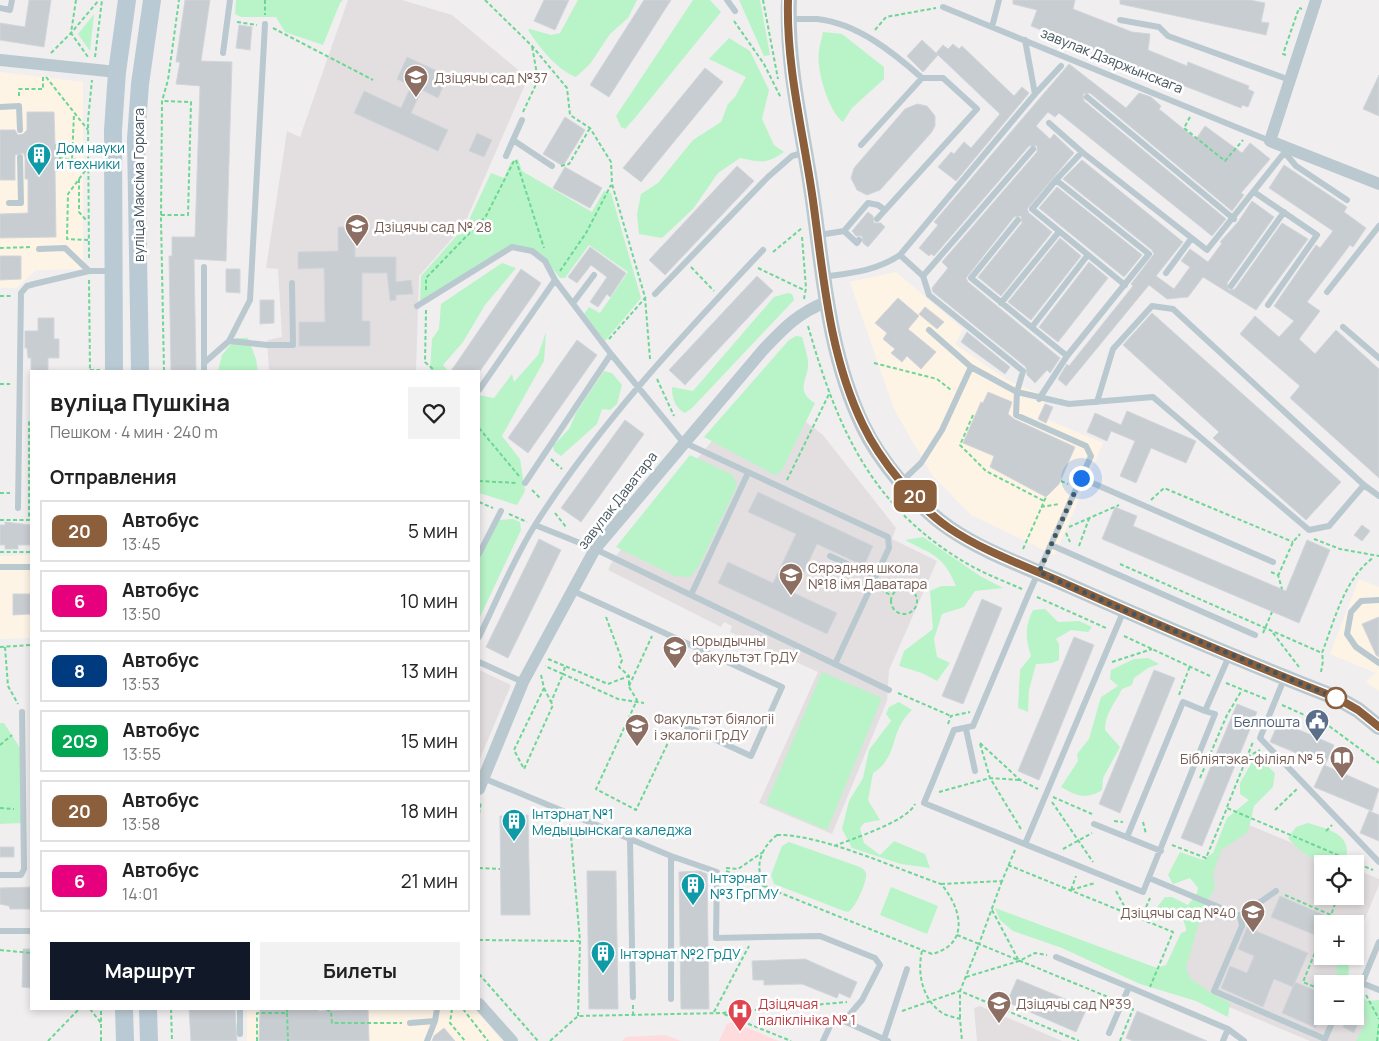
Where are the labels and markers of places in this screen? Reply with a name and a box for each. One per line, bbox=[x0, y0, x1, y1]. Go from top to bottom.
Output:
school or university icon: Дзіцячы сад №37 bbox=[403, 64, 429, 98]
place label: Дзіцячы сад №37 bbox=[434, 68, 548, 87]
place label: Дом науки и техники bbox=[56, 138, 125, 173]
building icon: Дом науки и техники bbox=[26, 142, 52, 176]
school or university icon: Дзіцячы сад № 28 bbox=[344, 213, 370, 247]
place label: Дзіцячы сад № 28 bbox=[374, 217, 492, 236]
place label: Сярэдняя школа №18 імя Даватара bbox=[808, 558, 927, 593]
school or university icon: Сярэдняя школа №18 імя Даватара bbox=[778, 562, 804, 596]
place label: Юрыдычны факультэт ГрДУ bbox=[692, 631, 798, 666]
school or university icon: Юрыдычны факультэт ГрДУ bbox=[662, 635, 688, 669]
unlabelled marker bbox=[1325, 687, 1347, 709]
public building icon: Белпошта bbox=[1304, 708, 1330, 742]
place label: Факультэт біялогіі і экалогіі ГрДУ bbox=[654, 709, 774, 744]
place label: Белпошта bbox=[1234, 712, 1300, 731]
school or university icon: Факультэт біялогіі і экалогіі ГрДУ bbox=[624, 713, 650, 747]
library icon: Бібліятэка-філіял № 5 bbox=[1329, 745, 1355, 779]
place label: Бібліятэка-філіял № 5 bbox=[1180, 749, 1324, 768]
place label: Інтэрнат №1 Медыцынскага каледжа bbox=[532, 804, 692, 839]
building icon: Інтэрнат №1 Медыцынскага каледжа bbox=[501, 808, 527, 842]
place label: Інтэрнат №3 ГрГМУ bbox=[710, 868, 779, 903]
building icon: Інтэрнат №3 ГрГМУ bbox=[680, 872, 706, 906]
school or university icon: Дзіцячы сад №40 bbox=[1240, 899, 1266, 933]
place label: Дзіцячы сад №40 bbox=[1120, 903, 1236, 922]
building icon: Інтэрнат №2 ГрДУ bbox=[590, 940, 616, 974]
place label: Інтэрнат №2 ГрДУ bbox=[620, 944, 741, 963]
school or university icon: Дзіцячы сад №39 bbox=[986, 990, 1012, 1024]
place label: Дзіцячая паліклініка № 1 bbox=[758, 994, 856, 1029]
place label: Дзіцячы сад №39 bbox=[1016, 994, 1131, 1013]
hospital icon: Дзіцячая паліклініка № 1 bbox=[727, 998, 753, 1032]

